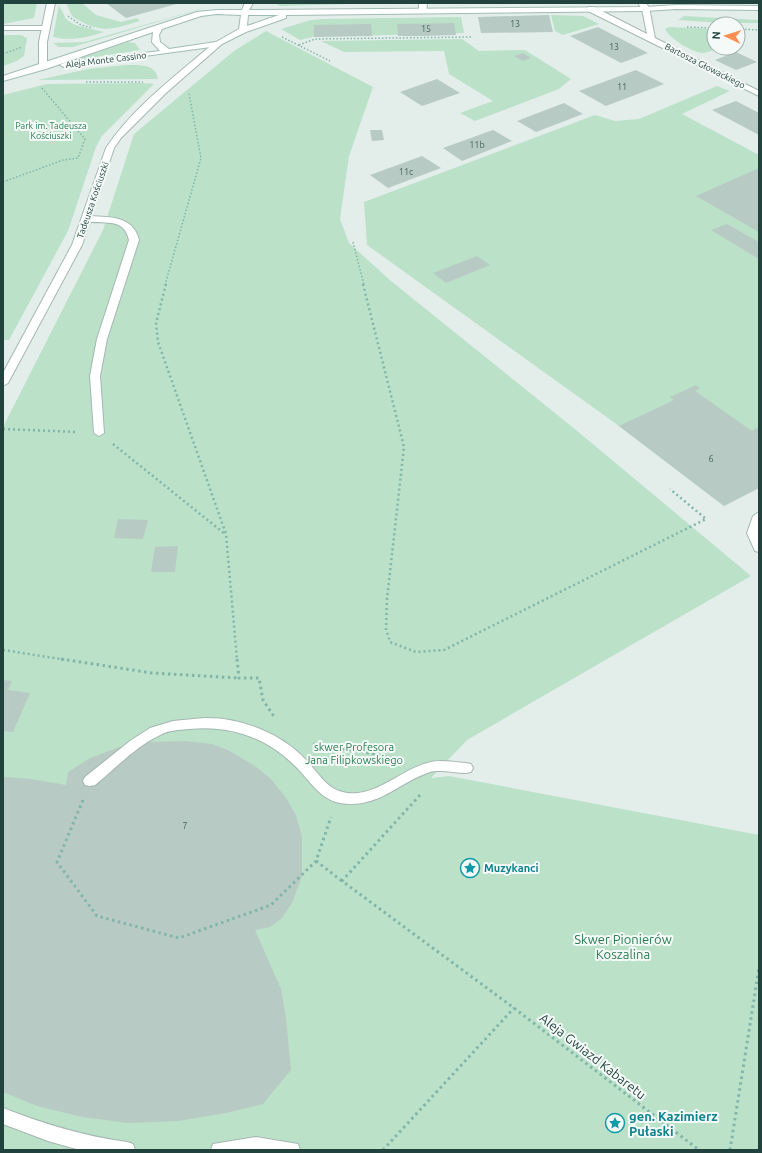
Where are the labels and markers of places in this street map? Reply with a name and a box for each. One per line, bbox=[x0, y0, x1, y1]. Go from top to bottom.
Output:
place icon: Muzykanci bbox=[459, 857, 481, 879]
place label: Muzykanci bbox=[484, 862, 539, 874]
place label: gen. Kazimierz Pułaski bbox=[629, 1109, 718, 1138]
place icon: gen. Kazimierz Pułaski bbox=[604, 1112, 626, 1134]

